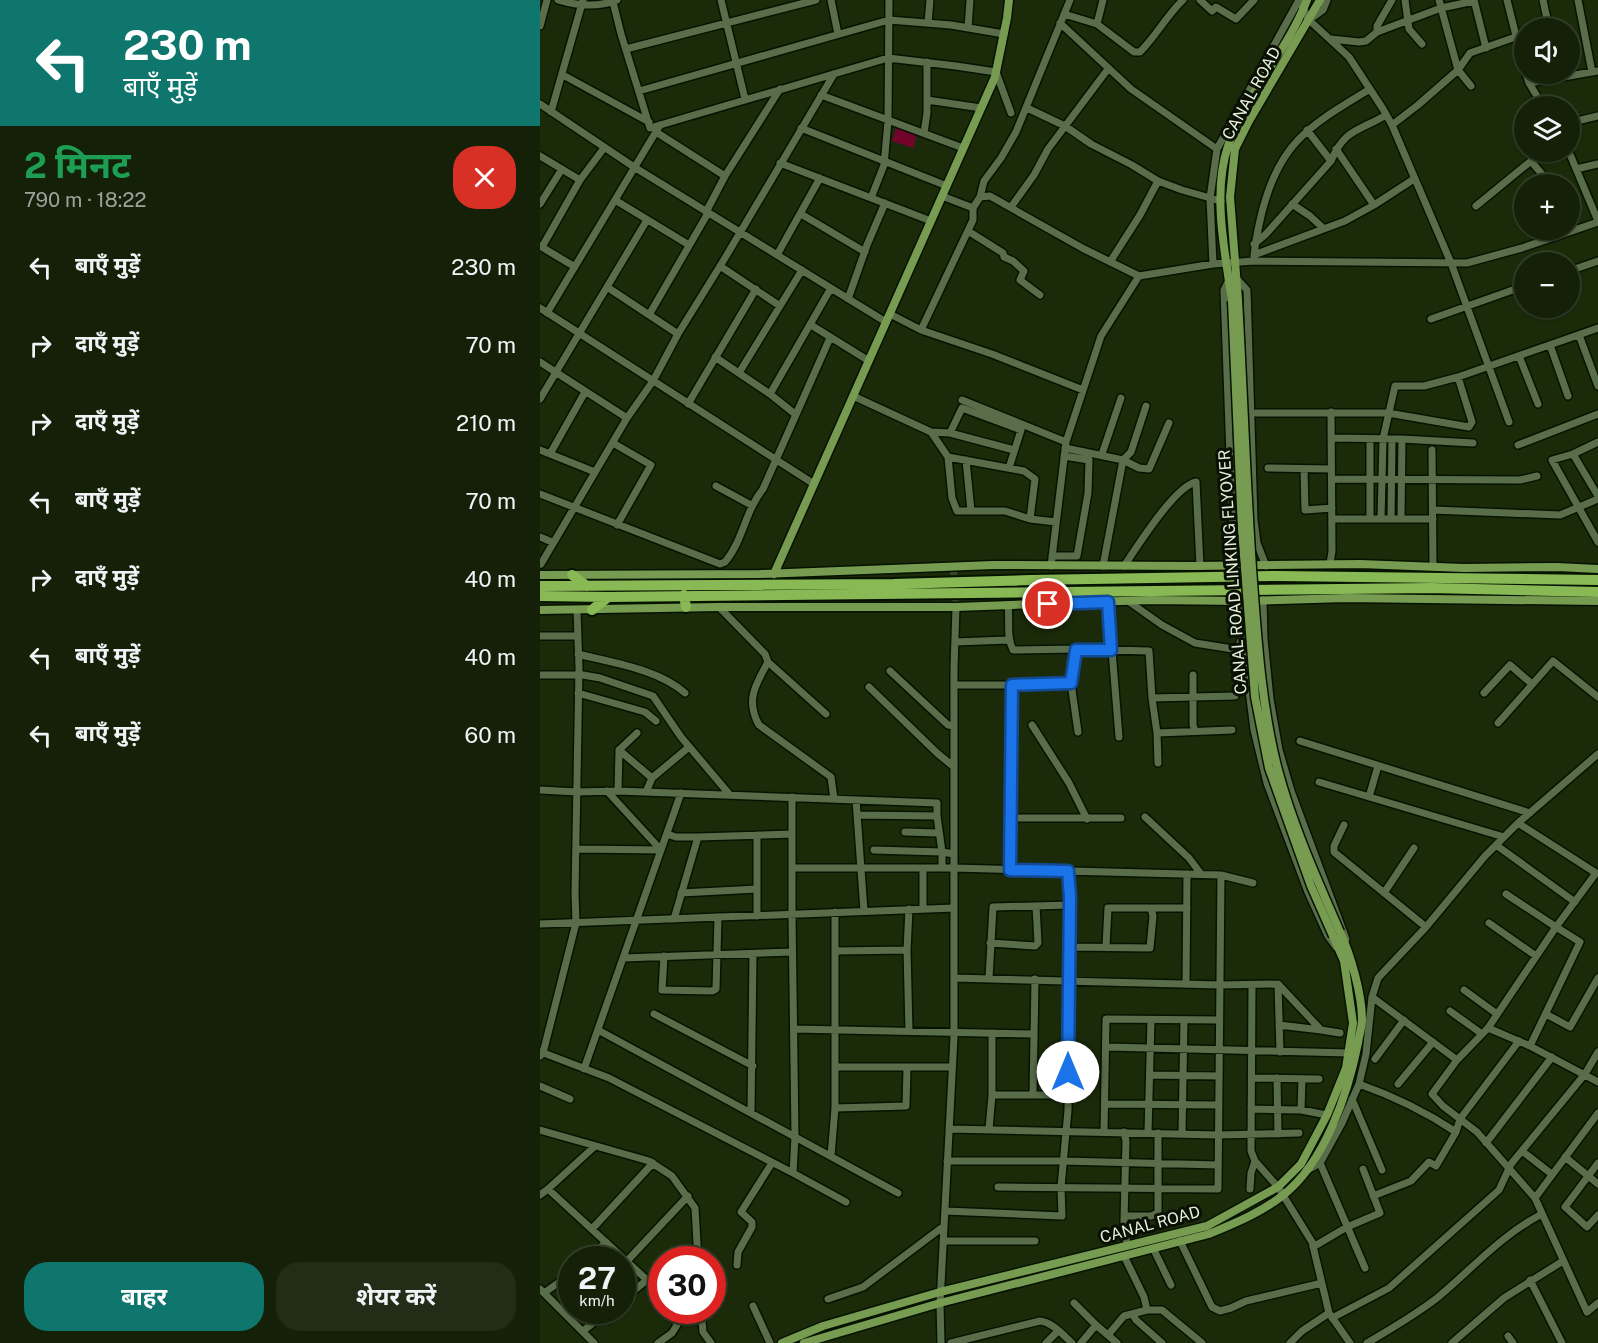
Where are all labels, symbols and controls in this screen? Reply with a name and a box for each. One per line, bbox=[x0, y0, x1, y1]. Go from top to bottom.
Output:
map controls bbox=[1514, 18, 1580, 318]
button: sound bbox=[1514, 18, 1580, 84]
text: 230 m bbox=[123, 20, 252, 69]
icon: left bbox=[24, 24, 102, 102]
street label: CANAL ROAD bbox=[1218, 44, 1285, 143]
text: बाएँ मुड़ें bbox=[123, 70, 198, 102]
button: layers bbox=[1514, 96, 1580, 162]
text: 2 मिनट bbox=[24, 144, 131, 186]
button: close bbox=[453, 146, 516, 209]
button: + bbox=[1514, 174, 1580, 240]
text: 790 m · 18:22 bbox=[24, 188, 146, 212]
icon: left bbox=[24, 251, 57, 284]
text: बाएँ मुड़ें bbox=[75, 252, 140, 278]
button: − bbox=[1514, 252, 1580, 318]
text: 230 m bbox=[451, 254, 516, 280]
icon: right bbox=[24, 329, 57, 362]
text: दाएँ मुड़ें bbox=[75, 330, 139, 356]
text: 70 m bbox=[465, 332, 516, 358]
icon: right bbox=[24, 407, 57, 440]
text: दाएँ मुड़ें bbox=[75, 408, 139, 434]
text: 210 m bbox=[456, 410, 516, 436]
street label: CANAL ROAD LINKING FLYOVER bbox=[1214, 449, 1251, 695]
icon: left bbox=[24, 485, 57, 518]
text: बाएँ मुड़ें bbox=[75, 486, 140, 512]
text: 70 m bbox=[465, 488, 516, 514]
icon: right bbox=[24, 563, 57, 596]
text: दाएँ मुड़ें bbox=[75, 564, 139, 590]
text: 40 m bbox=[464, 566, 516, 592]
pin bbox=[1022, 578, 1073, 629]
icon: arrive bbox=[1031, 587, 1064, 620]
icon: left bbox=[24, 641, 57, 674]
text: बाएँ मुड़ें bbox=[75, 642, 140, 668]
text: 40 m bbox=[464, 644, 516, 670]
icon: left bbox=[24, 719, 57, 752]
text: बाएँ मुड़ें bbox=[75, 720, 140, 746]
text: 60 m bbox=[465, 722, 516, 748]
position arrow bbox=[1036, 1040, 1100, 1104]
street label: CANAL ROAD bbox=[1098, 1202, 1202, 1247]
speed limit sign: 30 bbox=[648, 1246, 726, 1324]
text: 27 bbox=[578, 1260, 616, 1296]
button: बाहर bbox=[24, 1262, 264, 1331]
button: शेयर करें bbox=[276, 1262, 516, 1331]
text: km/h bbox=[579, 1292, 615, 1309]

